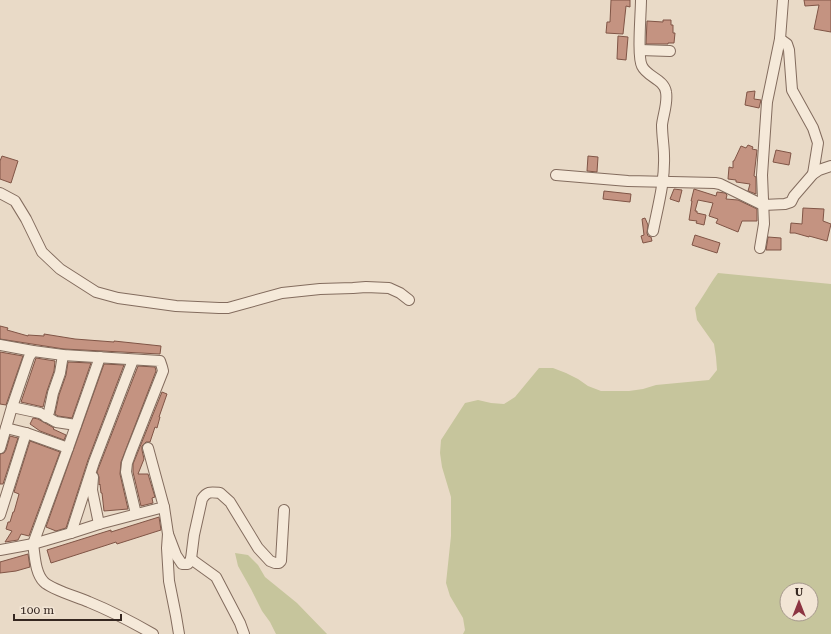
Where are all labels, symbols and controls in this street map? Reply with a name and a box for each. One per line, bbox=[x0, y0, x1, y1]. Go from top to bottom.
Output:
north arrow bbox=[779, 582, 819, 622]
text: U bbox=[795, 586, 804, 599]
scale bar bbox=[14, 596, 121, 622]
text: 100 m bbox=[20, 603, 54, 617]

